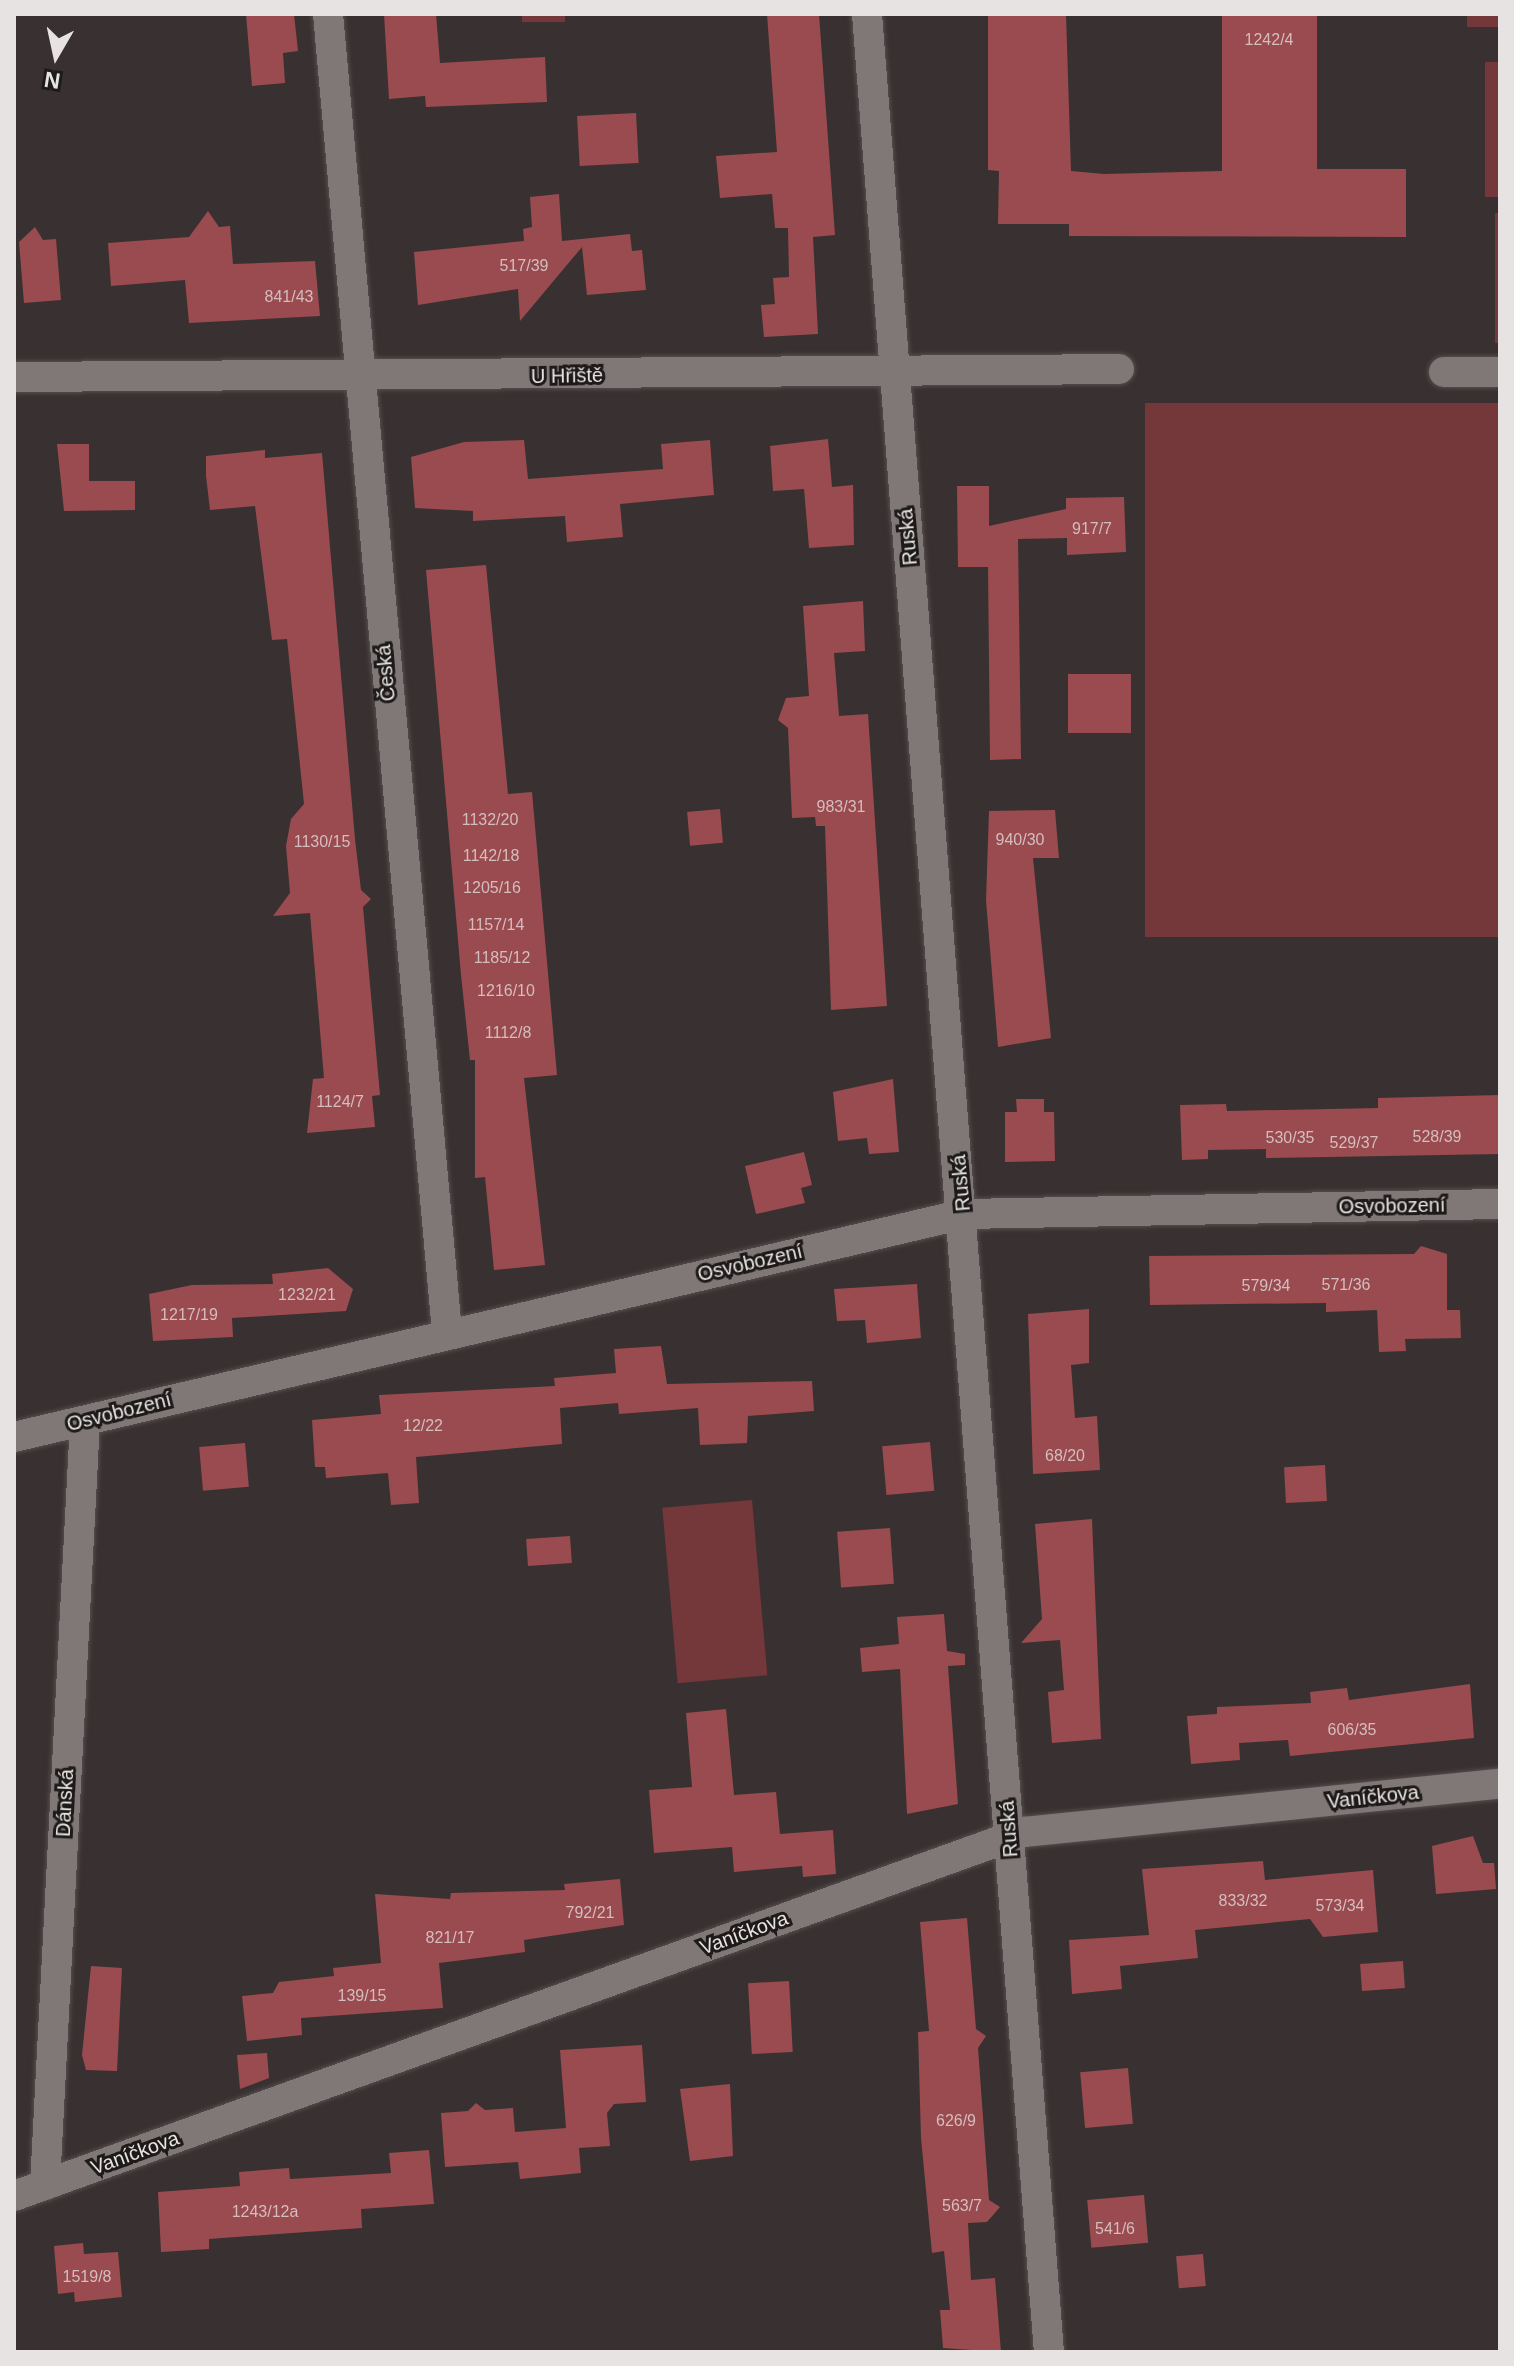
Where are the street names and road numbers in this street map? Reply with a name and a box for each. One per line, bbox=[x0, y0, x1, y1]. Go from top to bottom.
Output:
street label: U Hřiště bbox=[531, 363, 603, 389]
street label: Ruská bbox=[894, 508, 922, 566]
street label: Česká bbox=[372, 644, 400, 702]
street label: Ruská bbox=[947, 1154, 975, 1212]
street label: Osvobození bbox=[1338, 1193, 1446, 1219]
street label: Osvobození bbox=[695, 1239, 805, 1287]
street label: Osvobození bbox=[64, 1387, 174, 1437]
street label: Dánská bbox=[51, 1769, 79, 1837]
street label: Vaníčkova bbox=[1326, 1780, 1420, 1814]
street label: Ruská bbox=[995, 1800, 1023, 1858]
street label: Vaníčkova bbox=[697, 1906, 791, 1960]
street label: Vaníčkova bbox=[88, 2126, 182, 2180]

